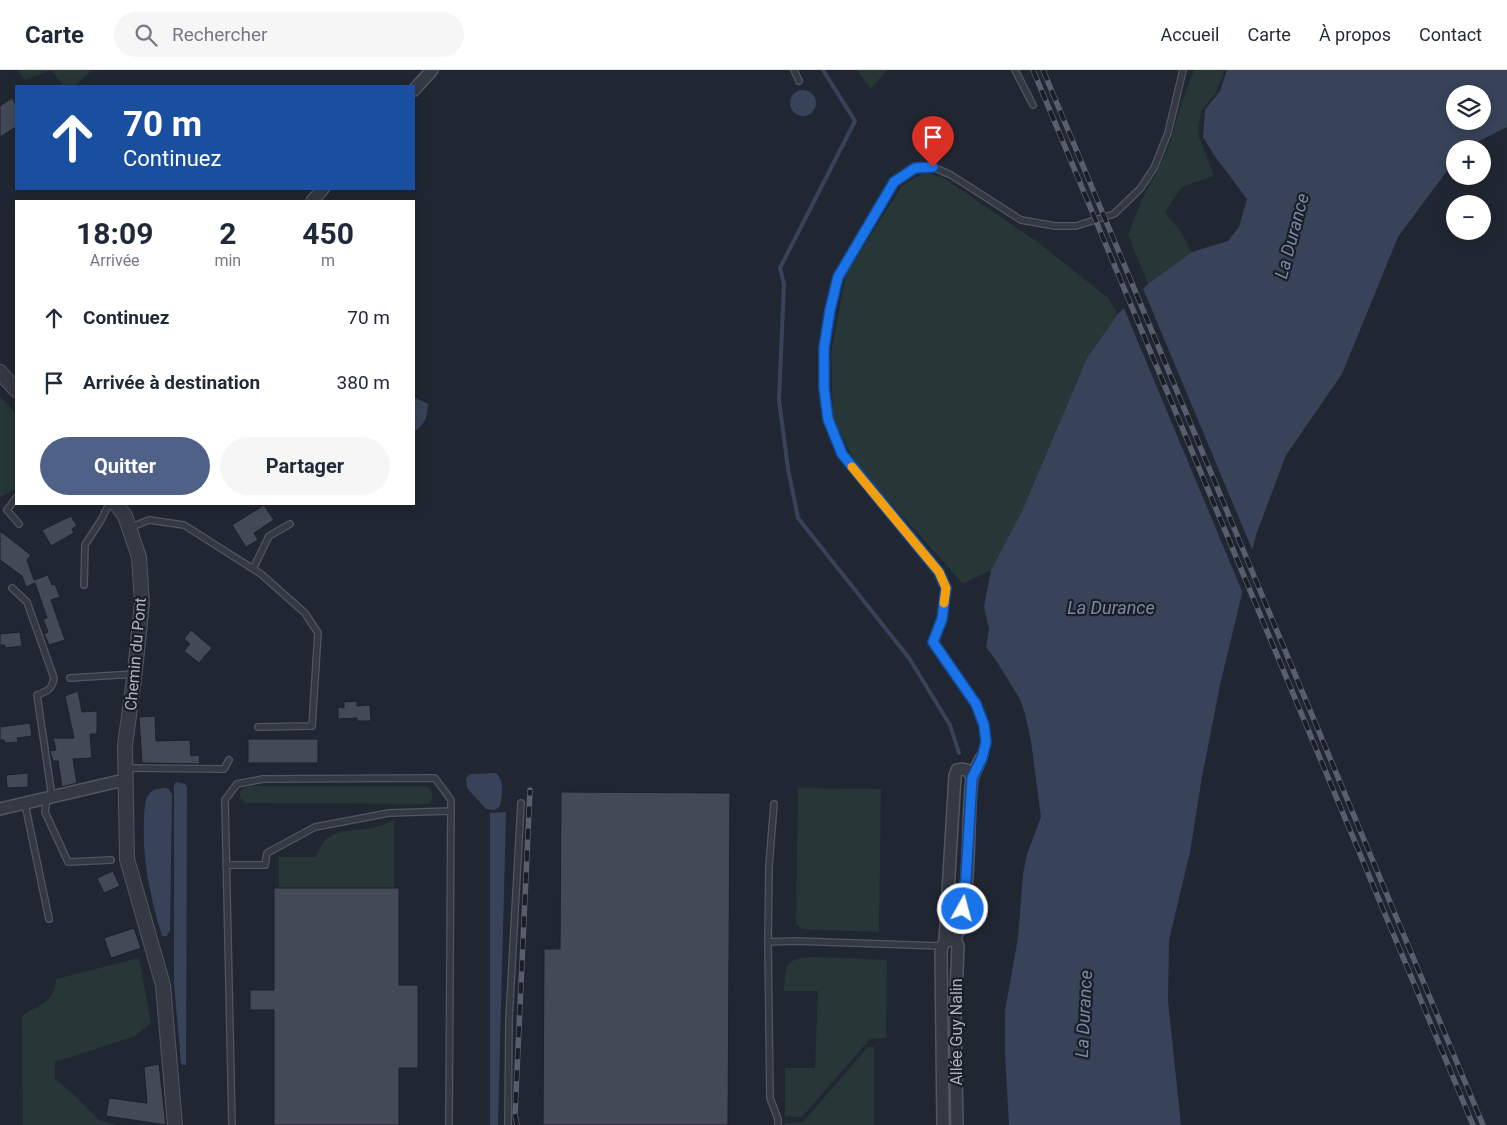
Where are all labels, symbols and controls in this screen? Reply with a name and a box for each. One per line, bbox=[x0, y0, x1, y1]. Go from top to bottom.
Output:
search box bbox=[114, 12, 464, 57]
text: Carte bbox=[25, 21, 84, 49]
icon: search bbox=[132, 21, 160, 49]
text: Rechercher bbox=[172, 23, 267, 46]
text: Accueil bbox=[1161, 24, 1219, 45]
text: Carte bbox=[1247, 24, 1291, 45]
text: À propos bbox=[1319, 24, 1391, 45]
text: Contact bbox=[1419, 24, 1482, 45]
map controls bbox=[1446, 85, 1491, 240]
button: layers bbox=[1446, 85, 1491, 130]
text: 70 m bbox=[123, 104, 202, 145]
icon: ahead bbox=[40, 105, 105, 170]
pin bbox=[912, 116, 954, 167]
icon: arrive bbox=[919, 123, 947, 151]
button: + bbox=[1446, 140, 1491, 185]
text: Continuez bbox=[123, 146, 221, 171]
water label: La Durance bbox=[1270, 191, 1313, 281]
button: − bbox=[1446, 195, 1491, 240]
text: 18:09 bbox=[76, 216, 153, 251]
text: 2 bbox=[219, 216, 236, 251]
text: 450 bbox=[302, 216, 354, 251]
text: Arrivée bbox=[90, 251, 140, 270]
text: min bbox=[214, 251, 241, 270]
text: m bbox=[321, 251, 335, 270]
icon: ahead bbox=[40, 304, 68, 332]
text: Continuez bbox=[83, 306, 169, 329]
text: 70 m bbox=[347, 306, 390, 329]
icon: arrive bbox=[40, 369, 68, 397]
text: Arrivée à destination bbox=[83, 371, 260, 394]
text: 380 m bbox=[337, 371, 390, 394]
button: Quitter bbox=[40, 437, 210, 495]
button: Partager bbox=[220, 437, 390, 495]
street label: Chemin du Pont bbox=[121, 597, 150, 711]
water label: La Durance bbox=[1067, 597, 1155, 618]
position arrow bbox=[936, 882, 988, 934]
water label: La Durance bbox=[1071, 970, 1096, 1058]
street label: Allée Guy Nalin bbox=[947, 978, 966, 1086]

